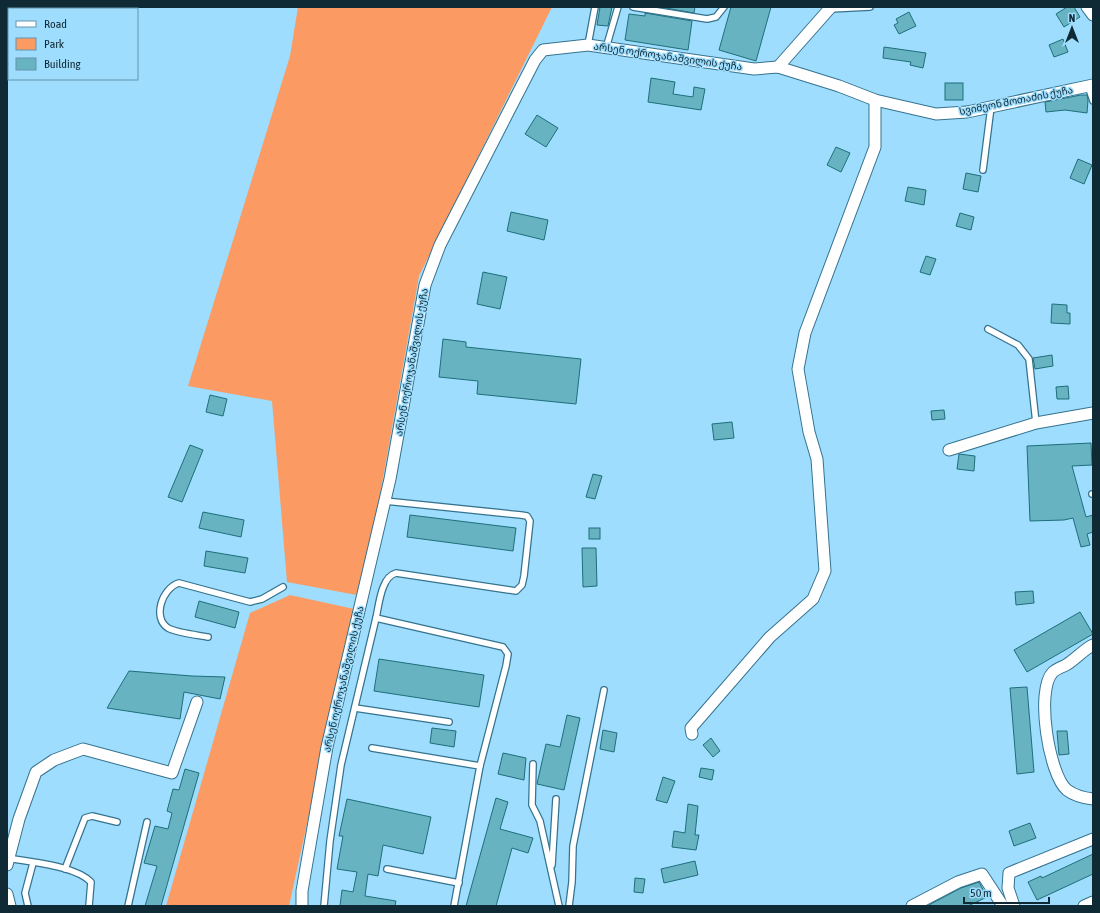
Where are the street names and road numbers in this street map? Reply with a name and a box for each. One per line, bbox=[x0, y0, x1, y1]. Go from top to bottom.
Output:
street label: არსენ ოქროჯანაშვილის ქუჩა bbox=[593, 41, 743, 73]
street label: სვიმეონ შოთაძის ქუჩა bbox=[958, 84, 1074, 118]
street label: არსენ ოქროჯანაშვილის ქუჩა bbox=[393, 287, 431, 437]
street label: არსენ ოქროჯანაშვილის ქუჩა bbox=[321, 605, 367, 754]

